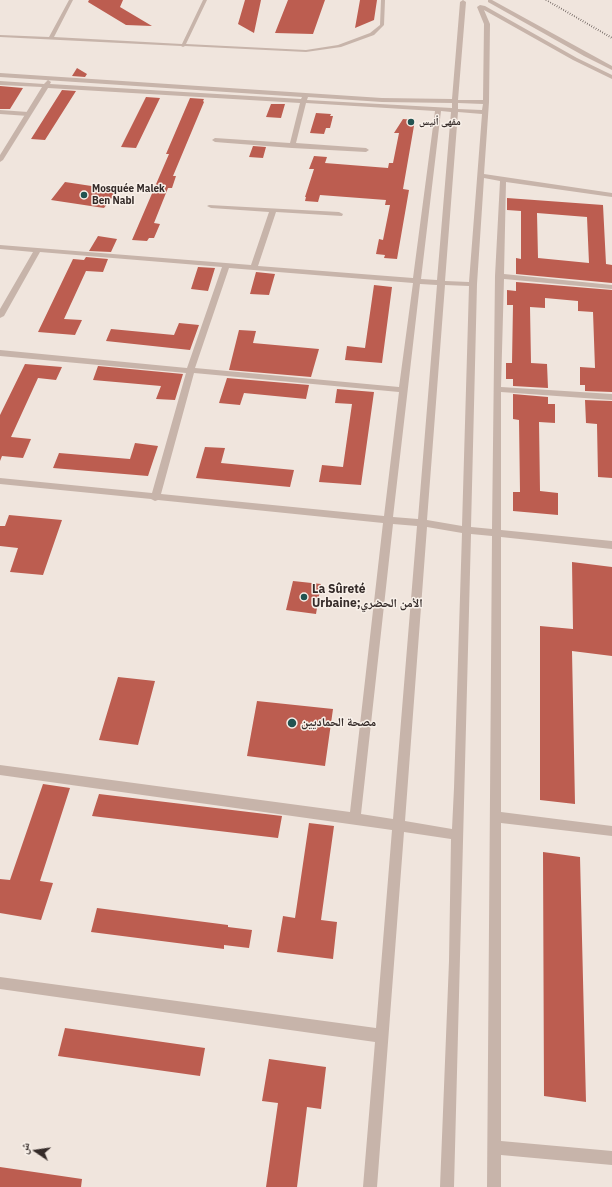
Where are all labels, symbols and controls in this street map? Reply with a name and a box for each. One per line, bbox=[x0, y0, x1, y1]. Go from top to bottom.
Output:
place label: مقهى أنيس bbox=[419, 116, 461, 128]
marker: مقهى أنيس bbox=[406, 117, 416, 127]
place label: Mosquée Malek Ben Nabi bbox=[92, 183, 165, 206]
marker: Mosquée Malek Ben Nabi bbox=[79, 190, 89, 200]
place label: La Sûreté Urbaine;الأمن الحضري bbox=[312, 583, 423, 611]
marker: La Sûreté Urbaine;الأمن الحضري bbox=[299, 592, 309, 602]
place label: مصحة الحماديين bbox=[301, 716, 376, 730]
marker: مصحة الحماديين bbox=[286, 717, 298, 729]
north arrow bbox=[16, 1131, 56, 1171]
text: ش bbox=[16, 1141, 32, 1156]

